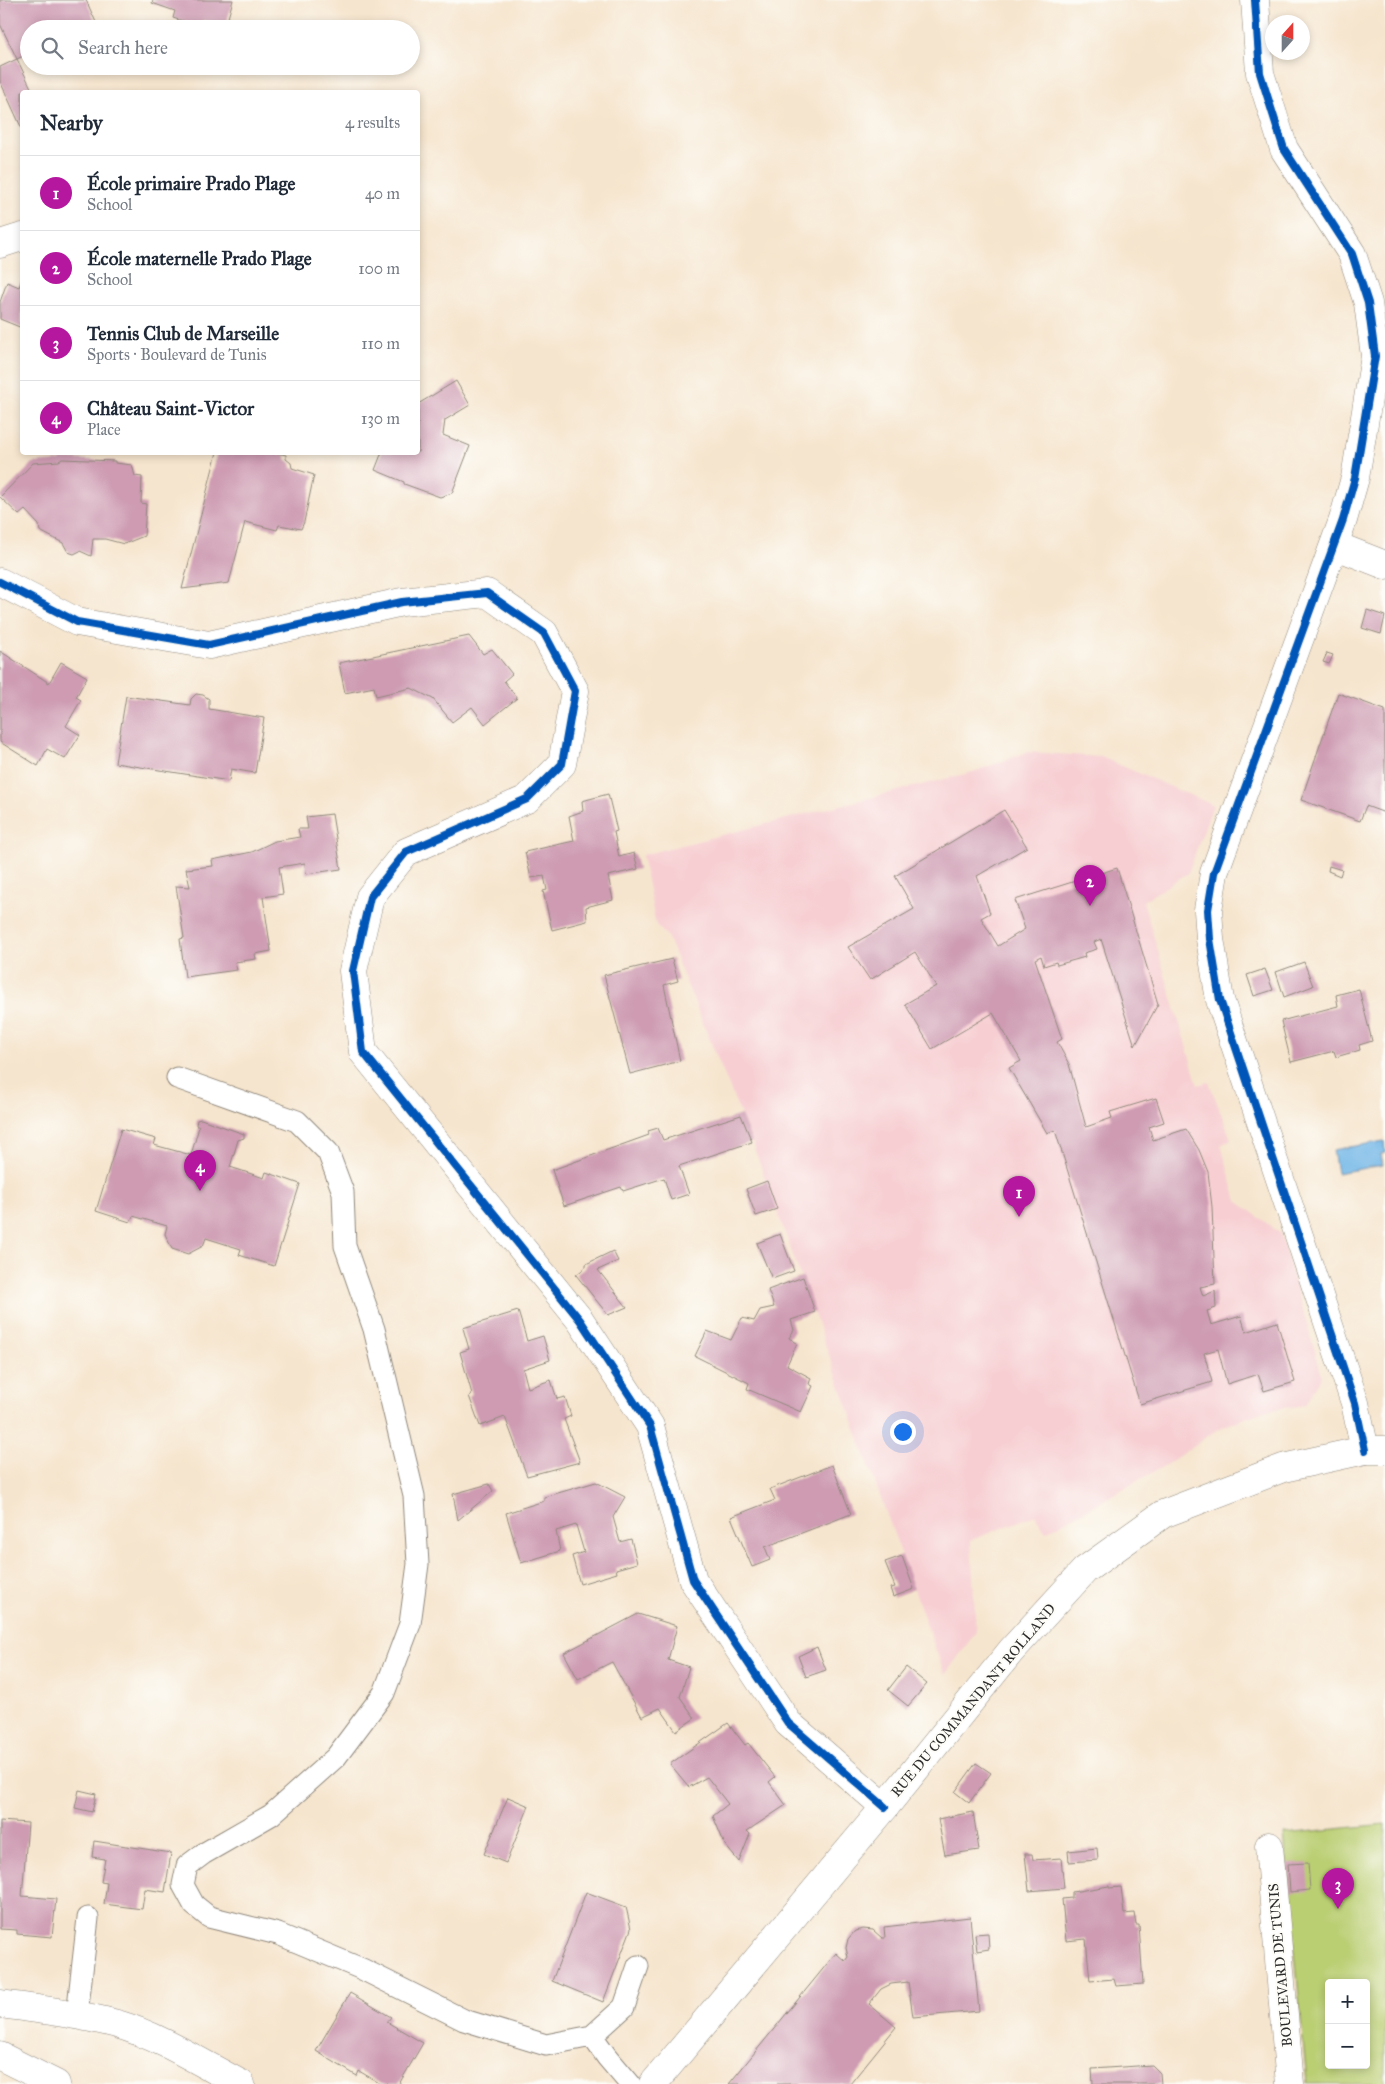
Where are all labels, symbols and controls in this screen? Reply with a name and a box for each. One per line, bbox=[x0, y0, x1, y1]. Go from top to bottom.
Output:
north arrow bbox=[1265, 15, 1310, 60]
search box bbox=[20, 20, 420, 75]
icon: search bbox=[38, 34, 66, 62]
text: Search here bbox=[78, 36, 168, 59]
text: Nearby bbox=[40, 110, 103, 136]
text: 4 results bbox=[345, 113, 400, 132]
text: École primaire Prado Plage bbox=[87, 172, 295, 195]
text: 1 bbox=[53, 184, 59, 203]
text: 40 m bbox=[365, 184, 400, 203]
text: School bbox=[87, 195, 132, 214]
text: École maternelle Prado Plage bbox=[87, 247, 312, 270]
text: 2 bbox=[52, 259, 60, 278]
text: 100 m bbox=[358, 259, 400, 278]
text: School bbox=[87, 270, 132, 289]
text: Tennis Club de Marseille bbox=[87, 322, 279, 345]
text: 3 bbox=[53, 334, 59, 353]
text: 110 m bbox=[361, 334, 400, 353]
text: Sports · Boulevard de Tunis bbox=[87, 345, 266, 364]
text: Château Saint-Victor bbox=[87, 397, 254, 420]
text: 4 bbox=[52, 409, 60, 428]
text: 130 m bbox=[361, 409, 400, 428]
text: Place bbox=[87, 420, 121, 439]
pin: 2 bbox=[1074, 865, 1106, 906]
pin: 4 bbox=[184, 1150, 216, 1191]
pin: 1 bbox=[1003, 1176, 1035, 1217]
your location bbox=[890, 1419, 916, 1445]
street label: RUE DU COMMANDANT ROLLAND bbox=[888, 1600, 1059, 1800]
pin: 3 bbox=[1322, 1868, 1354, 1909]
street label: BOULEVARD DE TUNIS bbox=[1265, 1883, 1296, 2047]
map controls bbox=[1325, 1979, 1370, 2069]
button: + bbox=[1325, 1979, 1370, 2024]
button: − bbox=[1325, 2024, 1370, 2069]

